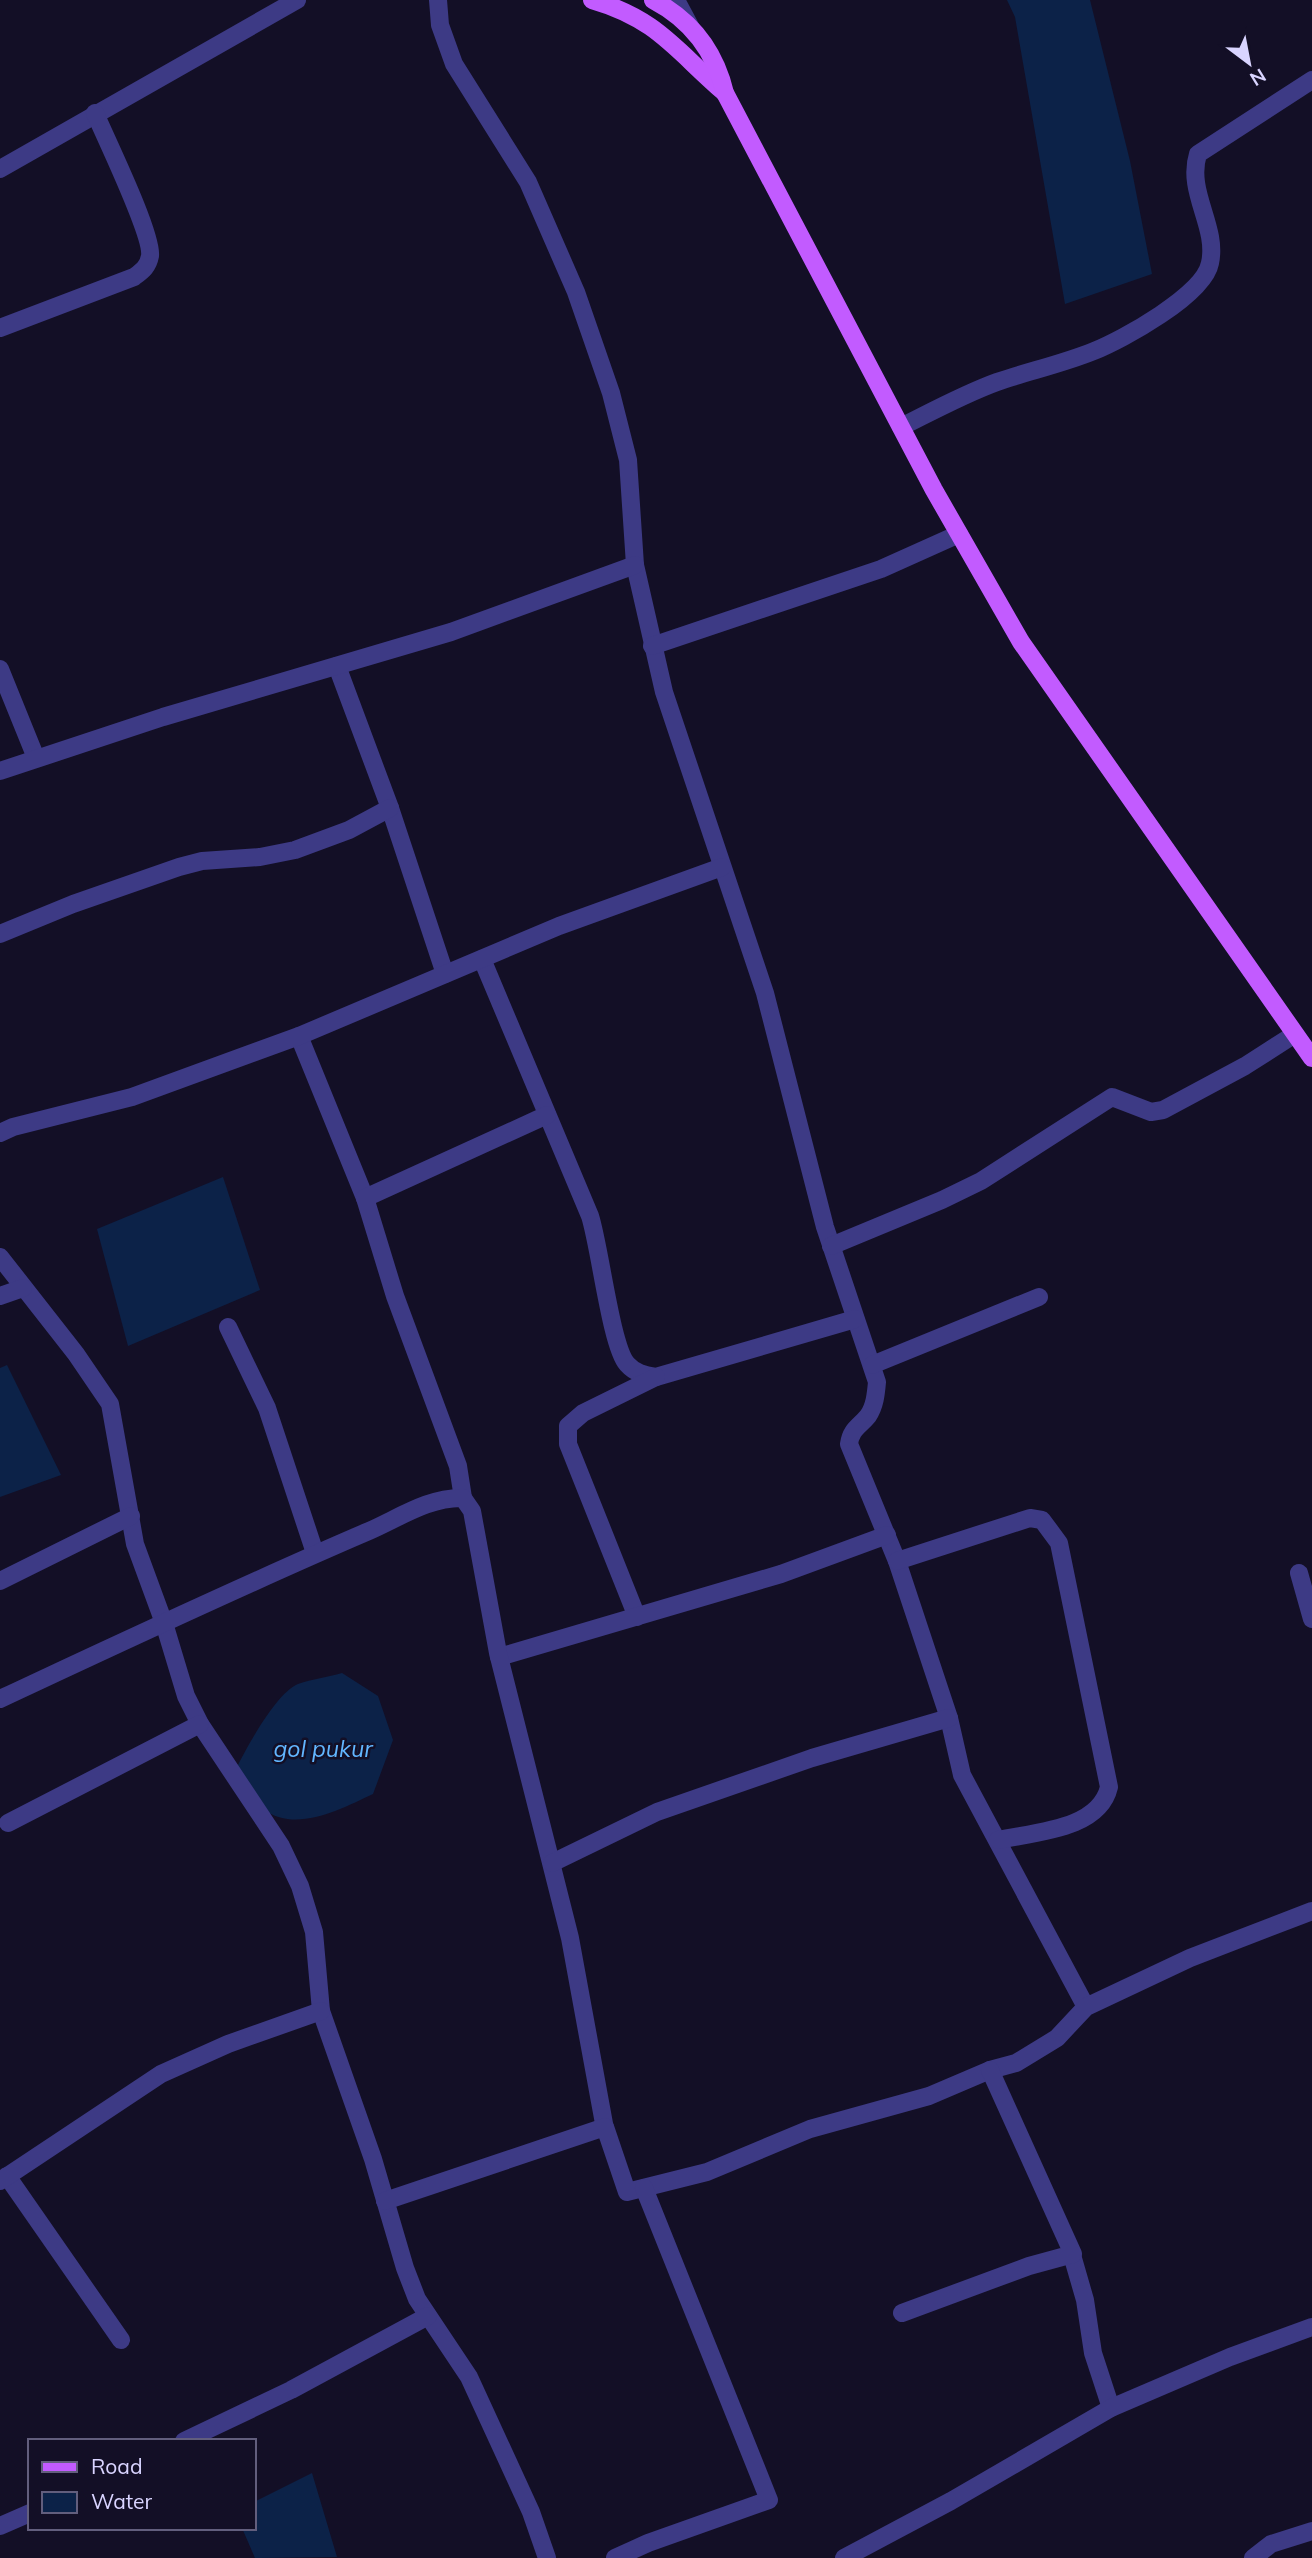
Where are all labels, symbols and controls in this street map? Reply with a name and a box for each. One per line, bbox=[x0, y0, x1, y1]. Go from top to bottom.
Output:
north arrow bbox=[1214, 28, 1284, 98]
text: N bbox=[1246, 63, 1270, 91]
water label: gol pukur bbox=[273, 1734, 374, 1763]
legend bbox=[28, 2439, 256, 2530]
text: Road bbox=[91, 2453, 142, 2479]
text: Water bbox=[91, 2488, 152, 2514]

